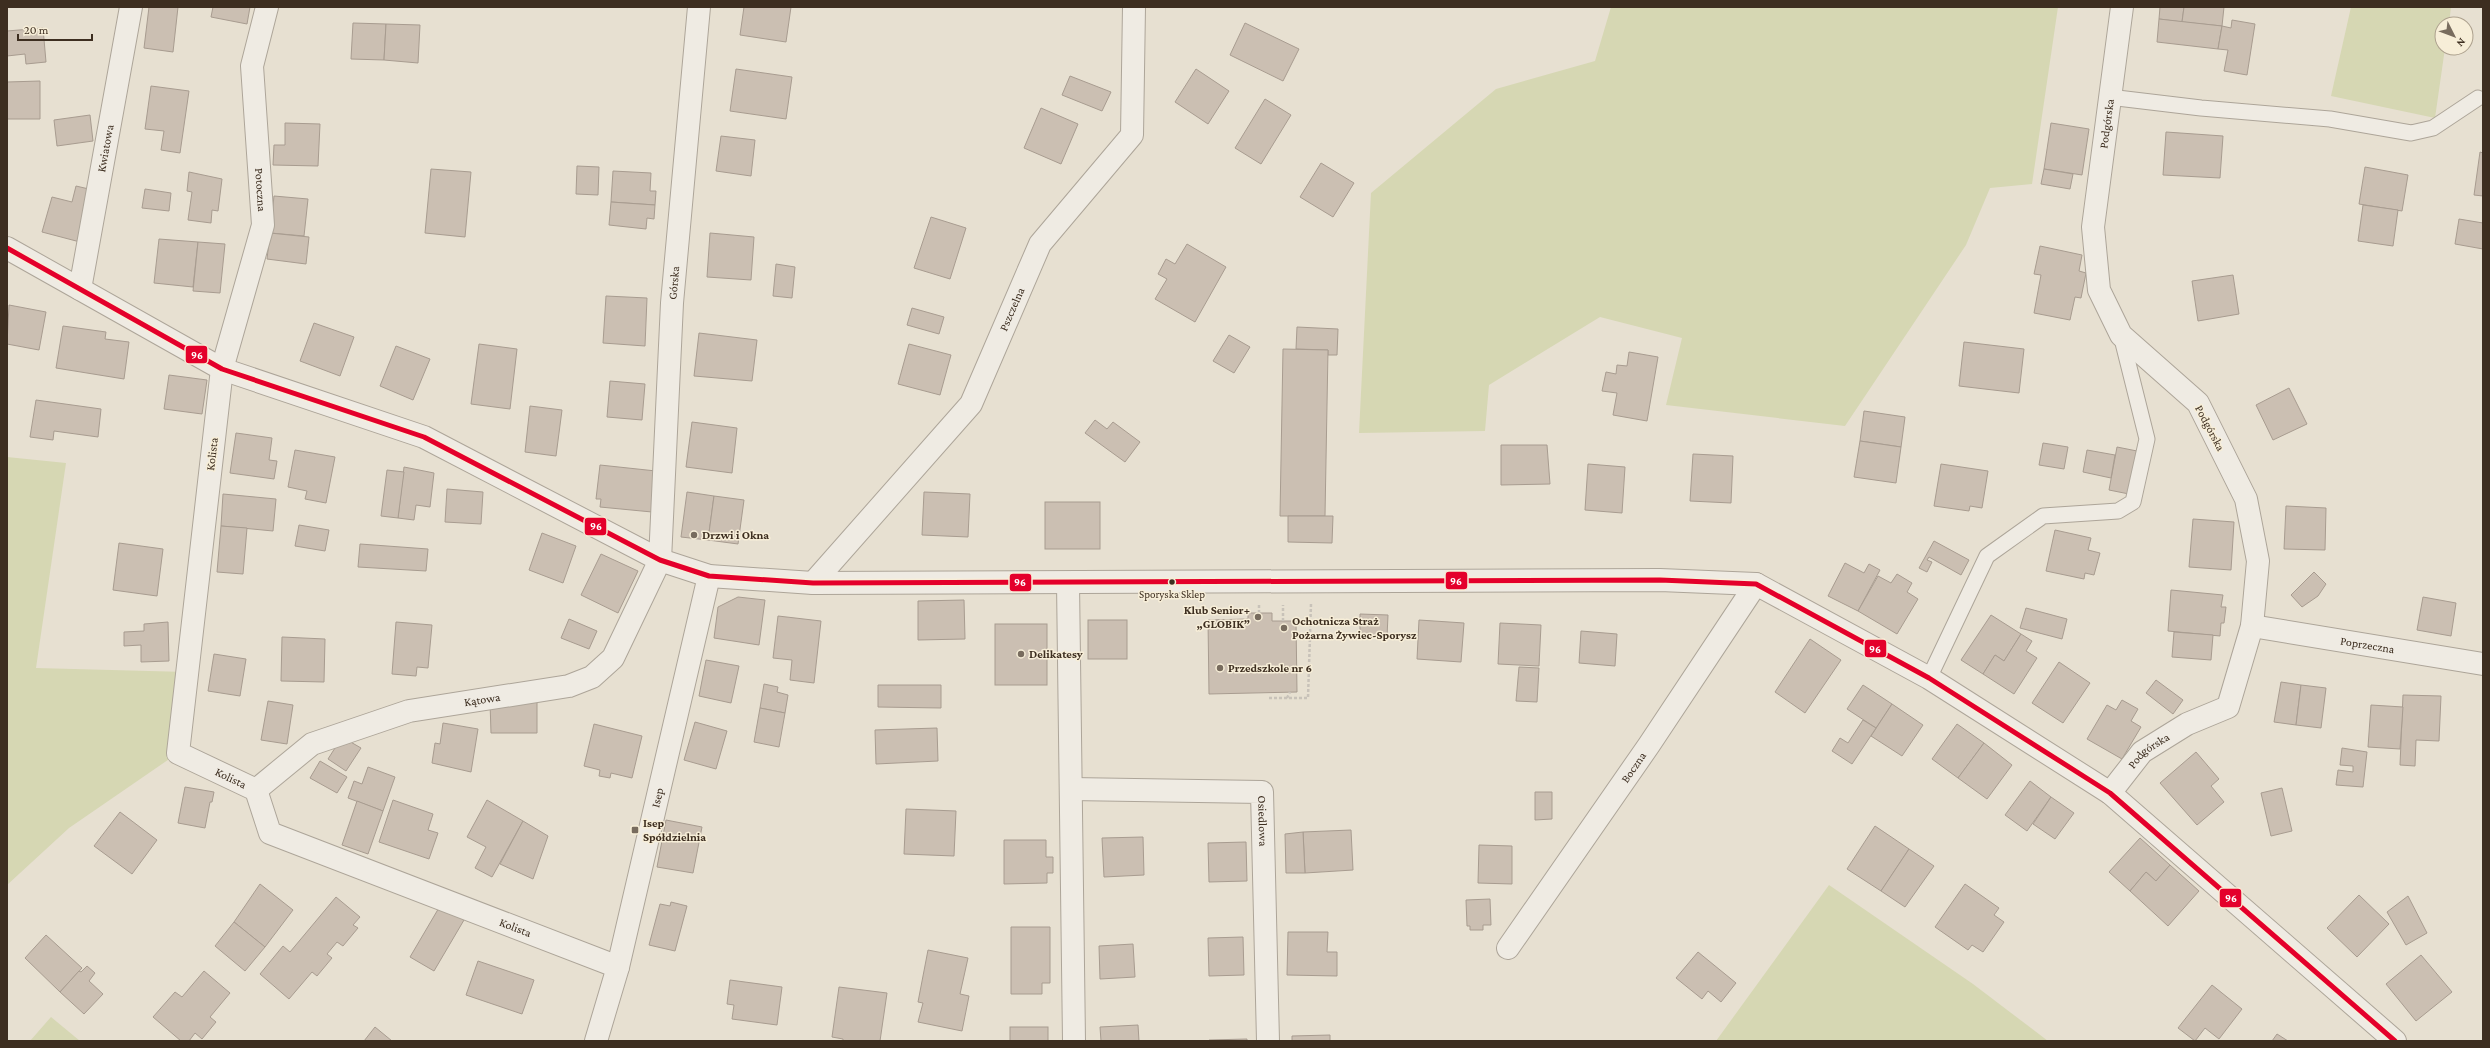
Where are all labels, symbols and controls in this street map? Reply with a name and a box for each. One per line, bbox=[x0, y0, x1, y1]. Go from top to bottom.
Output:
scale bar bbox=[18, 16, 92, 42]
north arrow bbox=[2434, 16, 2474, 56]
text: 20 m bbox=[24, 23, 49, 37]
text: N bbox=[2454, 36, 2468, 50]
street label: Podgórska bbox=[2096, 98, 2117, 149]
street label: Kwiatowa bbox=[94, 123, 117, 173]
street label: Potoczna bbox=[252, 168, 269, 213]
street label: Górska bbox=[665, 265, 682, 300]
street label: Pszczelna bbox=[996, 285, 1028, 333]
line badge: 96 bbox=[185, 345, 208, 364]
text: 96 bbox=[191, 349, 203, 361]
street label: Podgórska bbox=[2192, 403, 2228, 454]
street label: Kolista bbox=[203, 436, 221, 471]
line badge: 96 bbox=[584, 517, 607, 536]
text: 96 bbox=[590, 520, 602, 532]
place label: Drzwi i Okna bbox=[702, 528, 769, 542]
marker: Drzwi i Okna bbox=[689, 530, 699, 540]
line badge: 96 bbox=[1445, 571, 1468, 590]
line badge: 96 bbox=[1009, 573, 1032, 592]
text: 96 bbox=[1450, 575, 1462, 587]
text: 96 bbox=[1014, 576, 1026, 588]
marker: Sporyska Sklep bbox=[1167, 577, 1177, 587]
place label: Sporyska Sklep bbox=[1139, 588, 1205, 601]
place label: Klub Senior+ „GLOBIK” bbox=[1184, 603, 1250, 631]
marker: Klub Senior+ „GLOBIK” bbox=[1253, 612, 1263, 622]
place label: Ochotnicza Straż Pożarna Żywiec-Sporysz bbox=[1292, 614, 1417, 642]
marker: Ochotnicza Straż Pożarna Żywiec-Sporysz bbox=[1279, 623, 1289, 633]
street label: Poprzeczna bbox=[2339, 634, 2396, 656]
line badge: 96 bbox=[1864, 639, 1887, 658]
text: 96 bbox=[1869, 643, 1881, 655]
place label: Delikatesy bbox=[1029, 647, 1083, 661]
marker: Delikatesy bbox=[1016, 649, 1026, 659]
place label: Przedszkole nr 6 bbox=[1228, 661, 1312, 675]
marker: Przedszkole nr 6 bbox=[1215, 663, 1225, 673]
street label: Kątowa bbox=[463, 690, 502, 709]
street label: Podgórska bbox=[2125, 729, 2172, 771]
street label: Boczna bbox=[1618, 749, 1649, 786]
street label: Kolista bbox=[213, 765, 249, 792]
street label: Isep bbox=[648, 786, 666, 809]
street label: Osiedlowa bbox=[1255, 795, 1270, 847]
place label: Isep Spółdzielnia bbox=[643, 816, 706, 844]
marker: Isep Spółdzielnia bbox=[630, 825, 640, 835]
line badge: 96 bbox=[2219, 888, 2242, 908]
text: 96 bbox=[2225, 892, 2237, 904]
street label: Kolista bbox=[497, 915, 534, 940]

